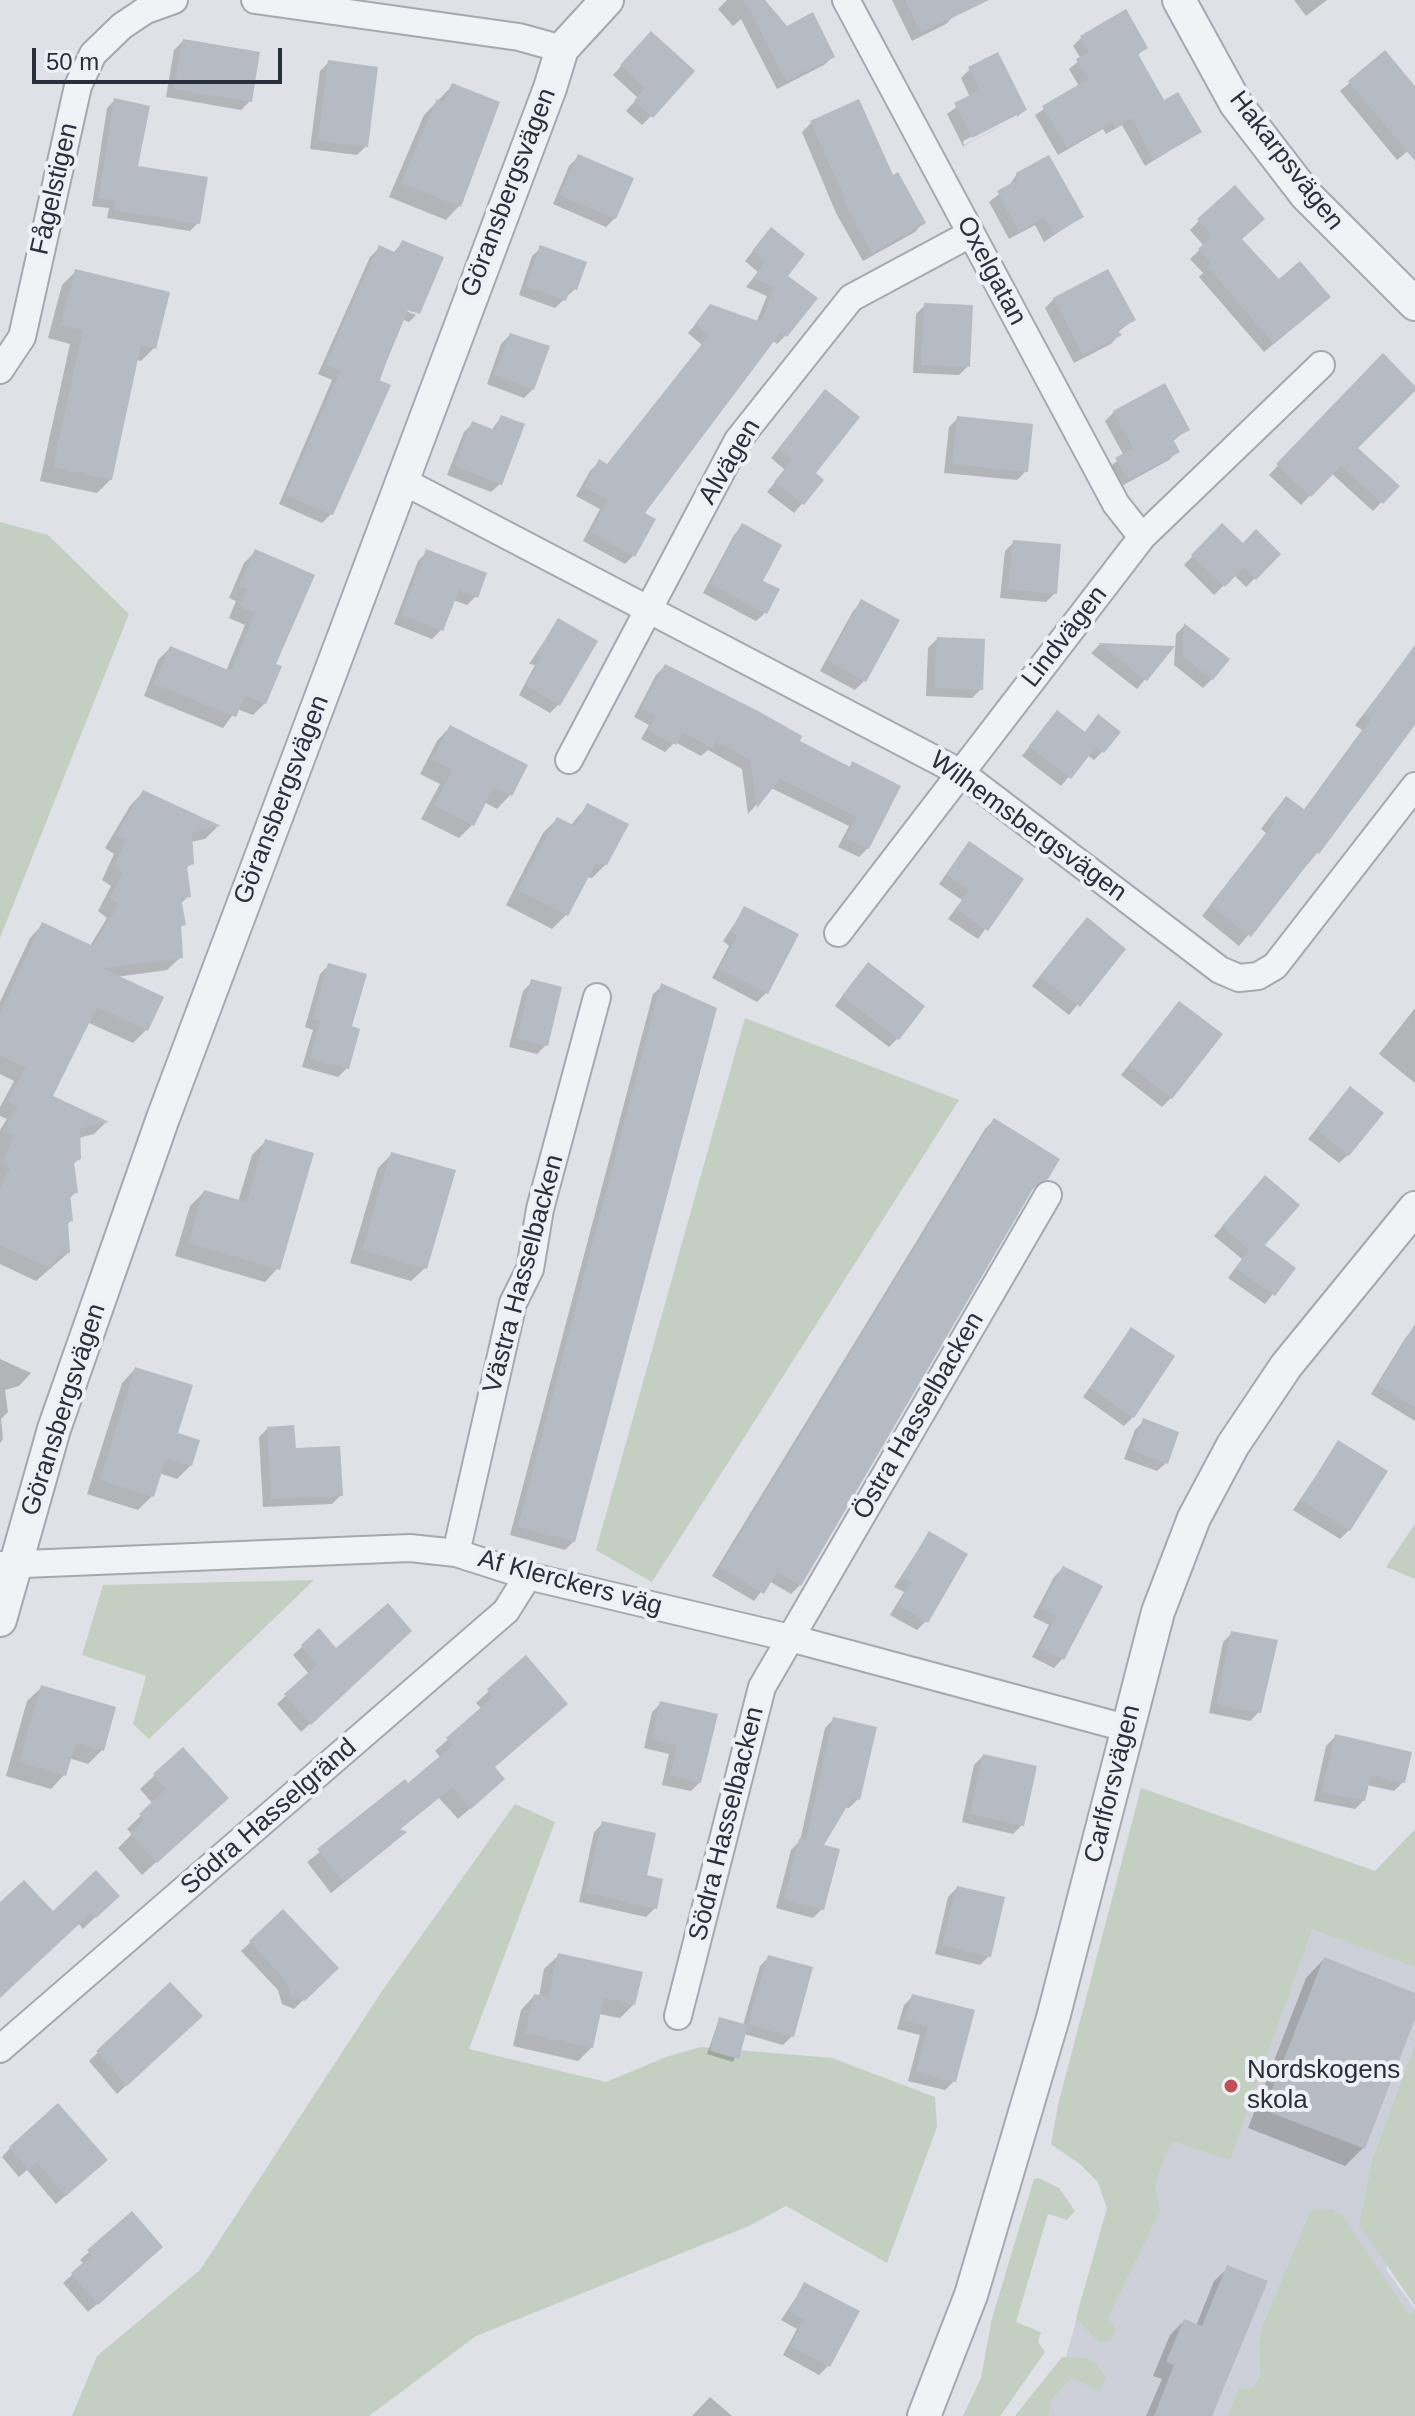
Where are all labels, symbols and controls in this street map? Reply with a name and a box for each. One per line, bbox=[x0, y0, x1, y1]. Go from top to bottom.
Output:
scale bar bbox=[36, 32, 286, 82]
text: 50 m bbox=[46, 48, 99, 75]
street label: Göransbergsvägen bbox=[455, 84, 563, 302]
street label: Hakarpsvägen bbox=[1222, 85, 1350, 237]
street label: Fågelstigen bbox=[25, 120, 85, 258]
street label: Oxelgatan bbox=[949, 211, 1033, 331]
street label: Alvägen bbox=[692, 414, 768, 510]
street label: Lindvägen bbox=[1016, 580, 1114, 694]
street label: Göransbergsvägen bbox=[228, 691, 336, 909]
street label: Wilhemsbergsvägen bbox=[924, 745, 1132, 909]
street label: Västra Hasselbacken bbox=[477, 1151, 571, 1397]
street label: Göransbergsvägen bbox=[15, 1300, 113, 1520]
street label: Östra Hasselbacken bbox=[847, 1307, 991, 1525]
street label: Af Klerckers väg bbox=[475, 1543, 665, 1623]
street label: Carlforsvägen bbox=[1078, 1702, 1148, 1866]
street label: Södra Hasselbacken bbox=[683, 1704, 771, 1944]
street label: Södra Hasselgränd bbox=[175, 1732, 363, 1902]
place label: Nordskogens skola bbox=[1247, 2055, 1400, 2116]
marker: Nordskogens skola bbox=[1222, 2077, 1240, 2095]

